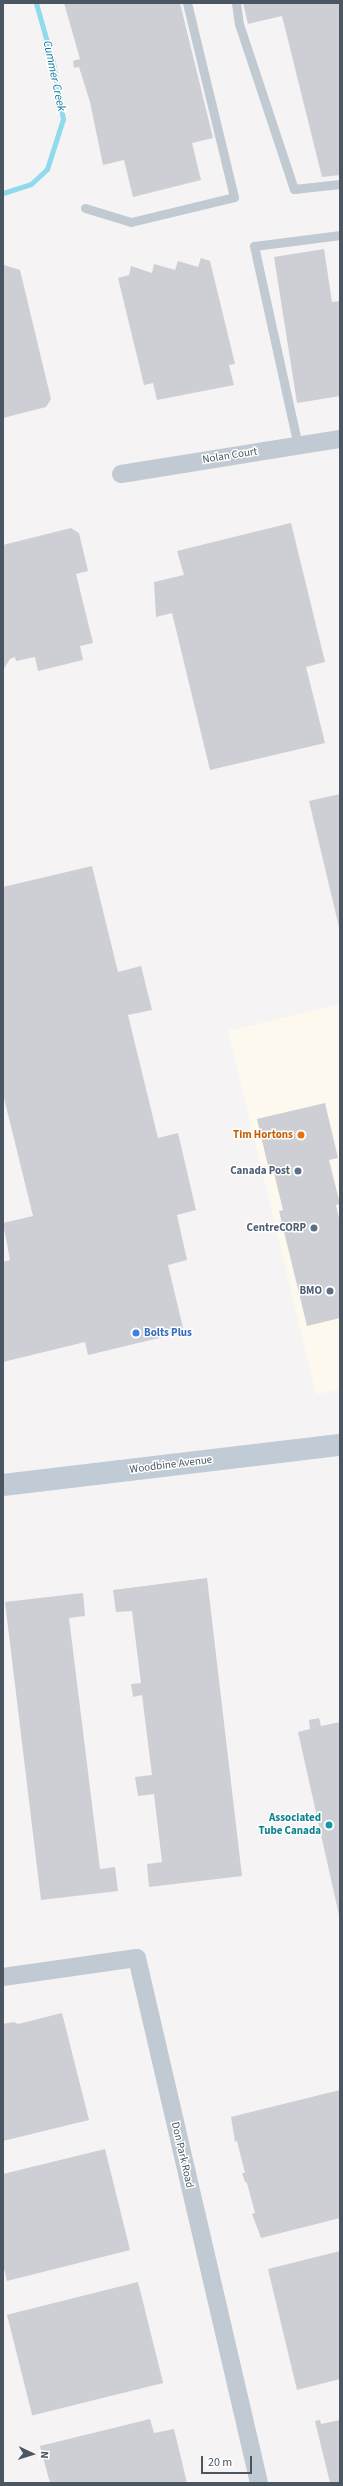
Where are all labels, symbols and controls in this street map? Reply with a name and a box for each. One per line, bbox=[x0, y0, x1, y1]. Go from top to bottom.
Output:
water label: Cummer Creek bbox=[39, 39, 69, 113]
street label: Nolan Court bbox=[202, 445, 258, 467]
place label: Tim Hortons bbox=[233, 1128, 293, 1142]
marker: Tim Hortons bbox=[296, 1130, 306, 1140]
place label: Canada Post bbox=[230, 1164, 290, 1178]
marker: Canada Post bbox=[293, 1166, 303, 1176]
place label: CentreCORP bbox=[247, 1221, 306, 1235]
marker: CentreCORP bbox=[309, 1223, 319, 1233]
place label: BMO bbox=[299, 1284, 322, 1298]
marker: BMO bbox=[325, 1286, 335, 1296]
place label: Bolts Plus bbox=[144, 1326, 192, 1340]
marker: Bolts Plus bbox=[131, 1328, 141, 1338]
street label: Woodbine Avenue bbox=[129, 1453, 213, 1477]
place label: Associated Tube Canada bbox=[259, 1812, 321, 1838]
marker: Associated Tube Canada bbox=[324, 1820, 334, 1830]
street label: Don Park Road bbox=[168, 2121, 196, 2189]
north arrow bbox=[12, 2434, 52, 2474]
scale bar bbox=[203, 2448, 254, 2474]
text: N bbox=[37, 2451, 52, 2459]
text: 20 m bbox=[208, 2454, 232, 2471]

